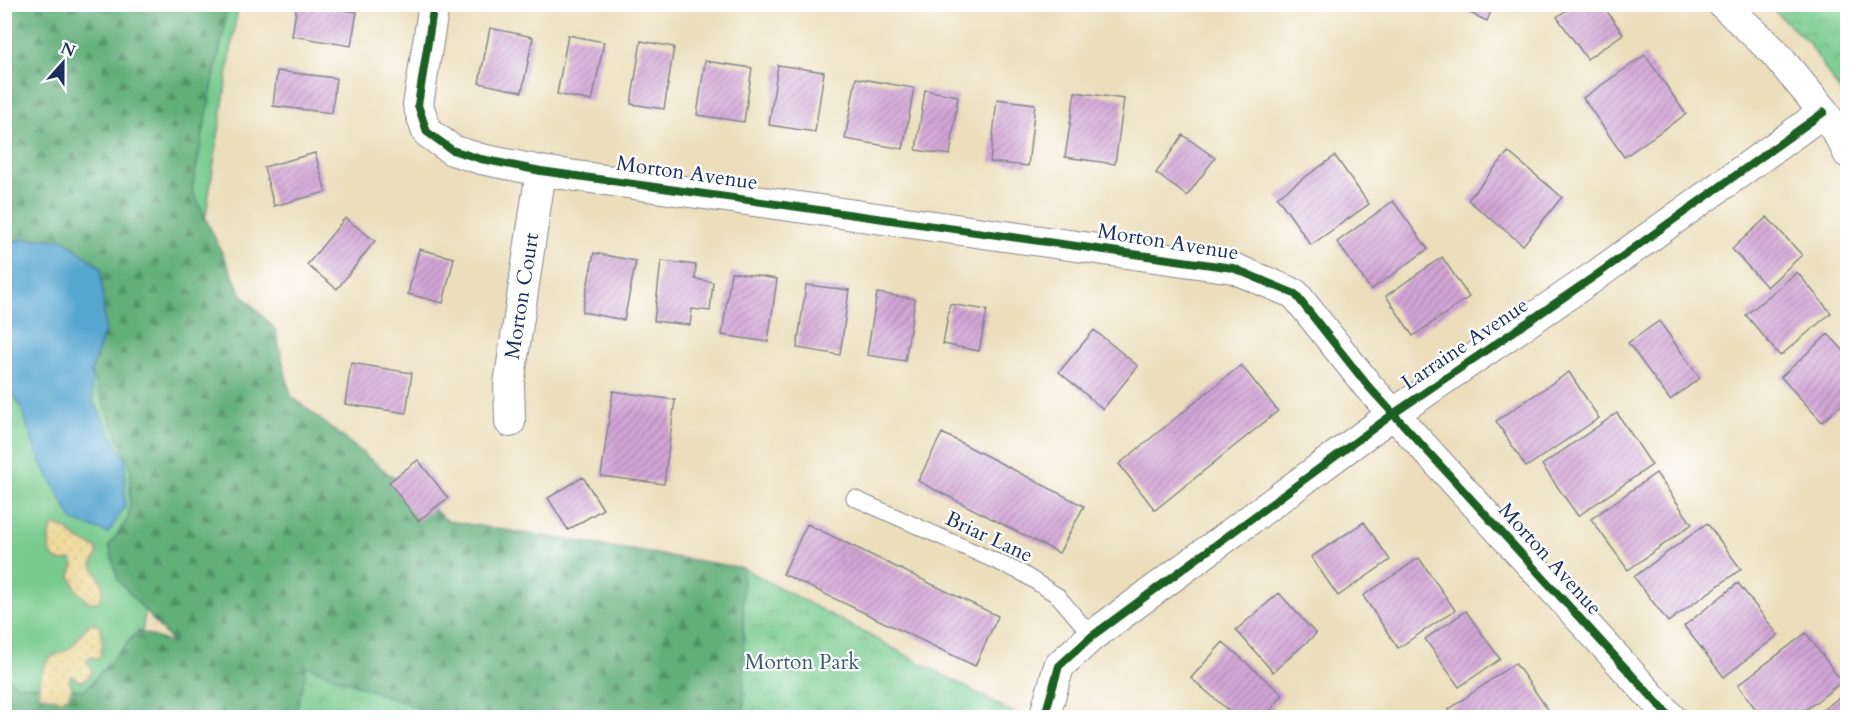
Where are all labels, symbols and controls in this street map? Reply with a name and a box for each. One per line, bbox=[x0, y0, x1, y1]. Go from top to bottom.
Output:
north arrow bbox=[33, 33, 93, 93]
text: N bbox=[58, 37, 79, 63]
street label: Morton Avenue bbox=[614, 149, 760, 197]
street label: Morton Avenue bbox=[1095, 217, 1241, 267]
street label: Morton Court bbox=[498, 230, 546, 361]
street label: Larraine Avenue bbox=[1396, 291, 1534, 397]
street label: Morton Avenue bbox=[1492, 496, 1608, 622]
street label: Briar Lane bbox=[941, 504, 1037, 570]
park label: Morton Park bbox=[745, 648, 860, 677]

